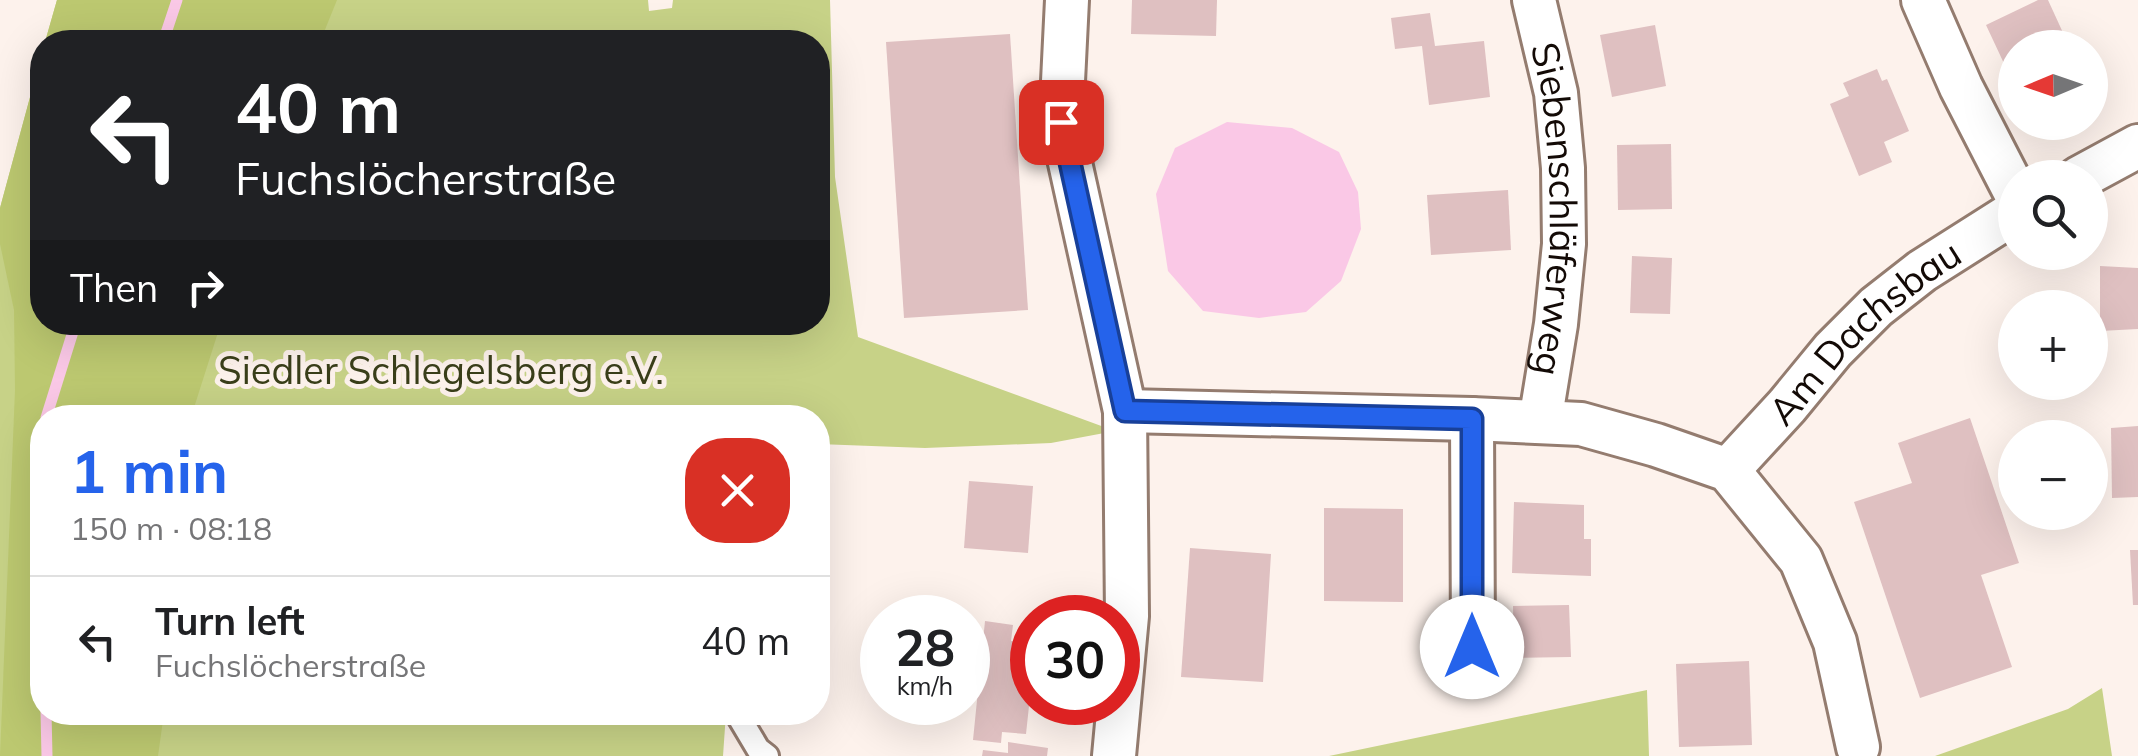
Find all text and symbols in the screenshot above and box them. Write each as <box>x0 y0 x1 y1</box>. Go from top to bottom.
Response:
north arrow <box>1998 30 2108 140</box>
map controls <box>1998 30 2108 530</box>
street label: Siebenschläferweg <box>1521 38 1588 380</box>
text: 40 m <box>235 63 401 151</box>
icon: left <box>70 70 200 200</box>
pin <box>1019 80 1104 165</box>
icon: arrive <box>1034 95 1089 150</box>
text: Fuchslöcherstraße <box>235 150 616 206</box>
button: search <box>1998 160 2108 270</box>
street label: Am Dachsbau <box>1758 229 1970 435</box>
icon: right <box>178 260 233 315</box>
text: Then <box>70 264 158 312</box>
button: + <box>1998 290 2108 400</box>
park label: Siedler Schlegelsberg e.V. <box>218 346 664 394</box>
button: − <box>1998 420 2108 530</box>
text: 1 min <box>70 433 228 508</box>
button: close <box>685 438 790 543</box>
text: 150 m · 08:18 <box>70 508 272 548</box>
speed limit sign: 30 <box>1010 595 1140 725</box>
position arrow <box>1420 595 1524 699</box>
text: Turn left <box>155 597 305 645</box>
icon: left <box>70 614 125 669</box>
text: 28 <box>895 616 955 679</box>
text: 40 m <box>701 617 790 665</box>
text: Fuchslöcherstraße <box>155 645 426 685</box>
text: km/h <box>897 670 953 701</box>

